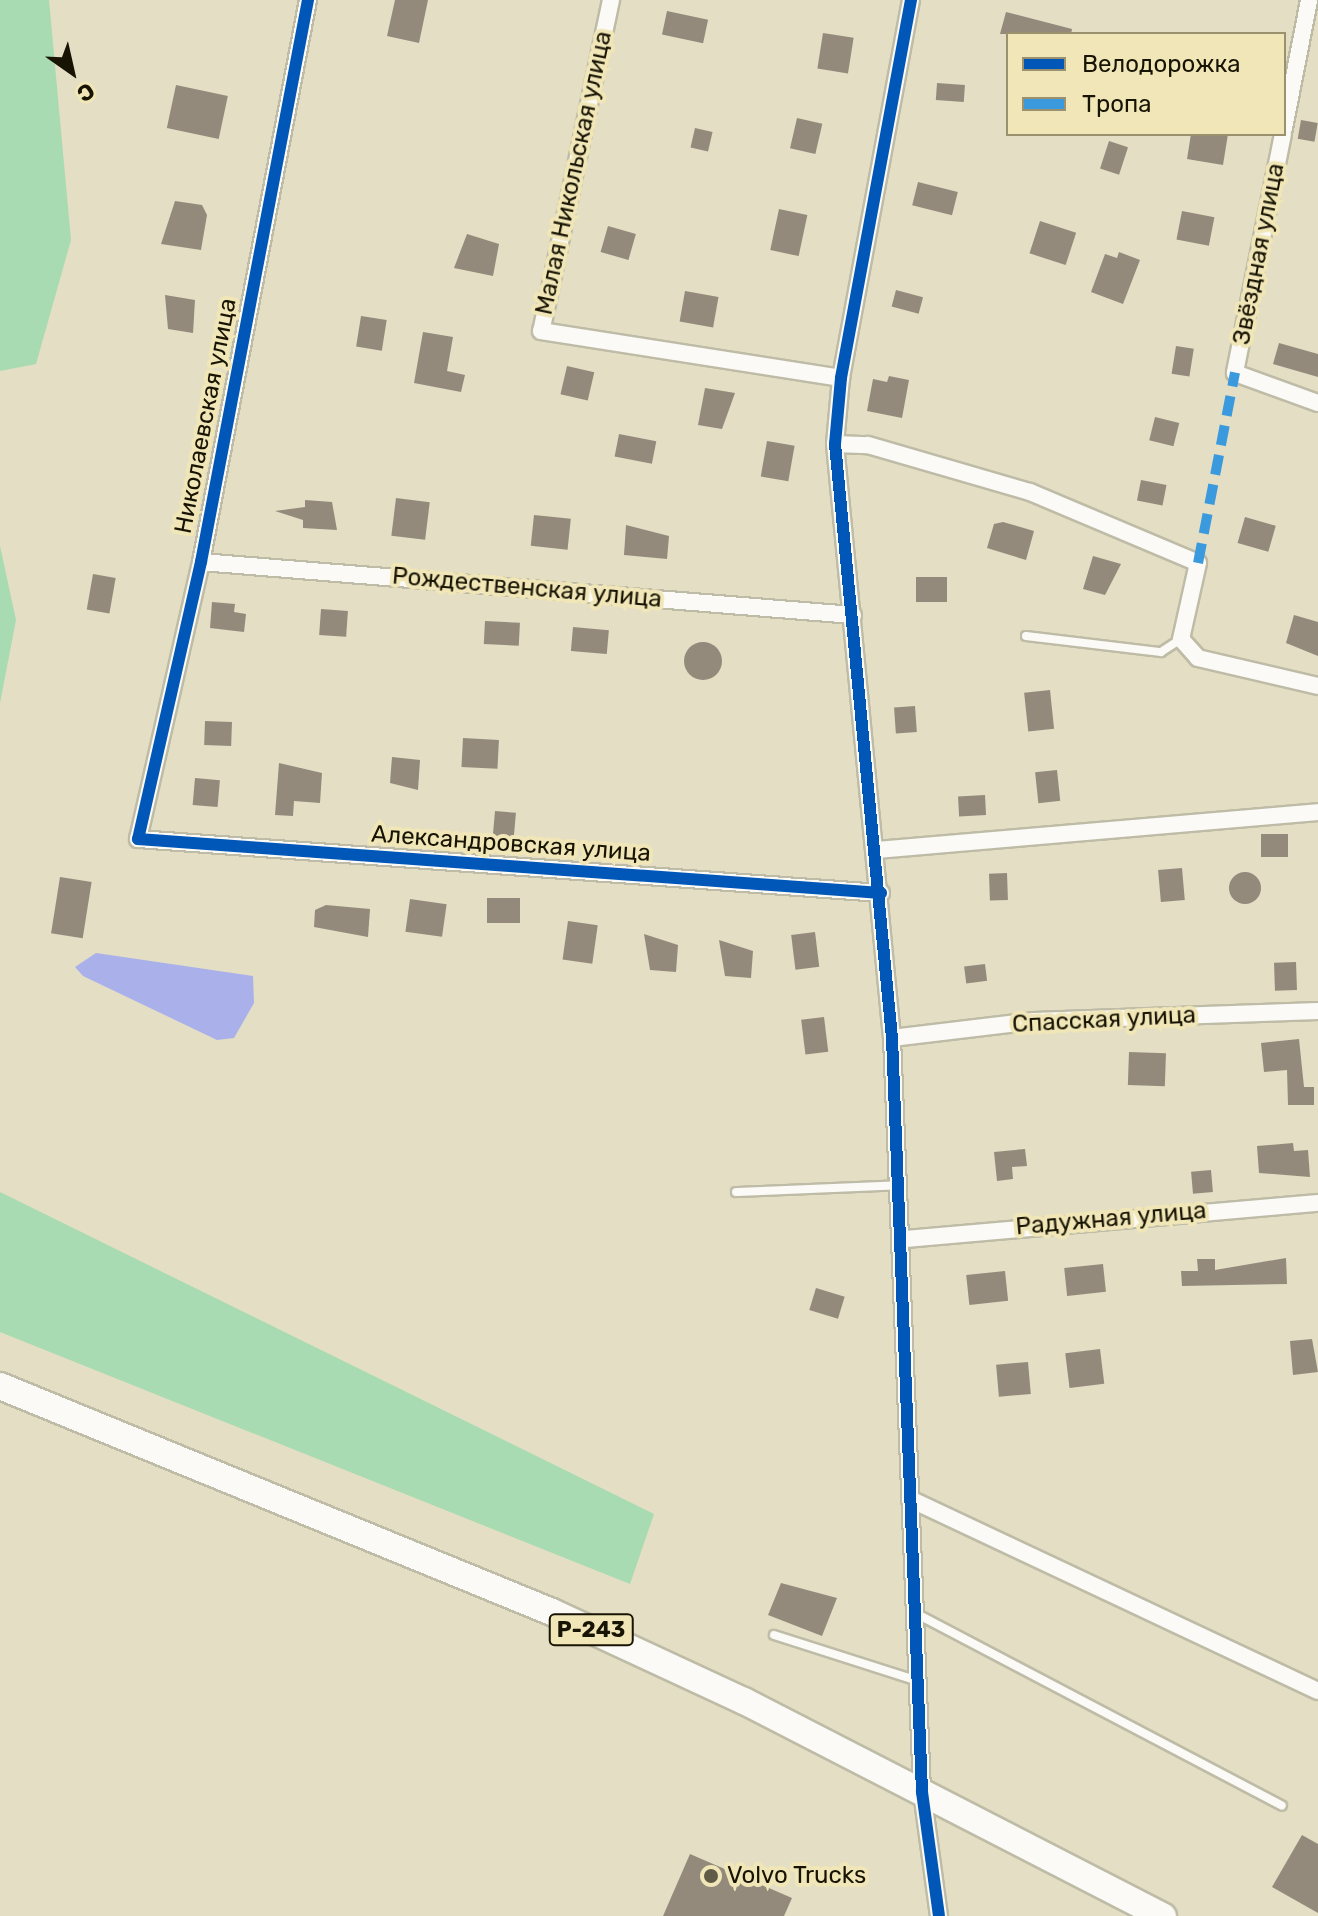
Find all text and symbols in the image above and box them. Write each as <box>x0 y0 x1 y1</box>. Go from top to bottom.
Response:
street label: Малая Никольская улица <box>530 29 618 317</box>
north arrow <box>32 32 112 112</box>
legend <box>1006 32 1286 136</box>
text: Велодорожка <box>1082 50 1241 78</box>
text: С <box>72 77 100 108</box>
text: Тропа <box>1082 90 1151 118</box>
street label: Звёздная улица <box>1227 161 1291 347</box>
street label: Николаевская улица <box>169 296 243 536</box>
street label: Рождественская улица <box>391 562 663 614</box>
street label: Александровская улица <box>370 820 652 868</box>
street label: Спасская улица <box>1011 1001 1197 1039</box>
street label: Радужная улица <box>1014 1196 1208 1242</box>
road number: Р-243 <box>547 1612 635 1648</box>
place label: Volvo Trucks <box>727 1862 867 1890</box>
marker: Volvo Trucks <box>702 1867 720 1885</box>

